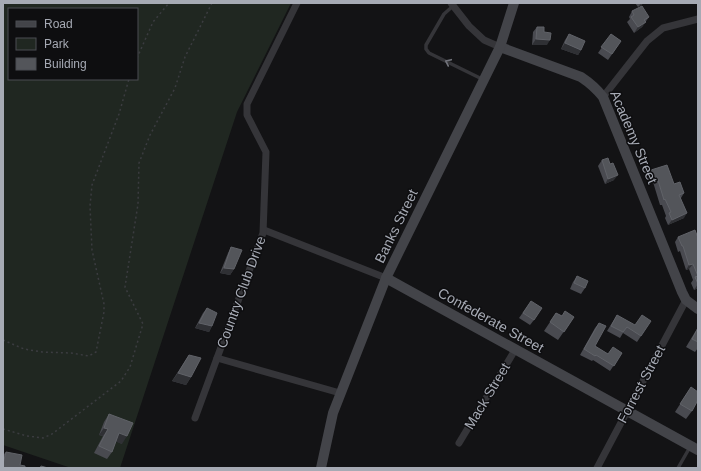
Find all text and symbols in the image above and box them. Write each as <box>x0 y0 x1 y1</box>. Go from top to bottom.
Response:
legend <box>8 8 138 80</box>
text: Road <box>44 17 73 31</box>
text: Park <box>44 37 70 51</box>
text: Building <box>44 57 87 71</box>
one-way arrow <box>445 59 452 67</box>
street label: Academy Street <box>607 88 661 186</box>
street label: Banks Street <box>371 186 421 266</box>
street label: Country Club Drive <box>213 233 269 350</box>
street label: Confederate Street <box>435 284 547 356</box>
street label: Forrest Street <box>614 342 668 426</box>
street label: Mack Street <box>461 360 513 432</box>

